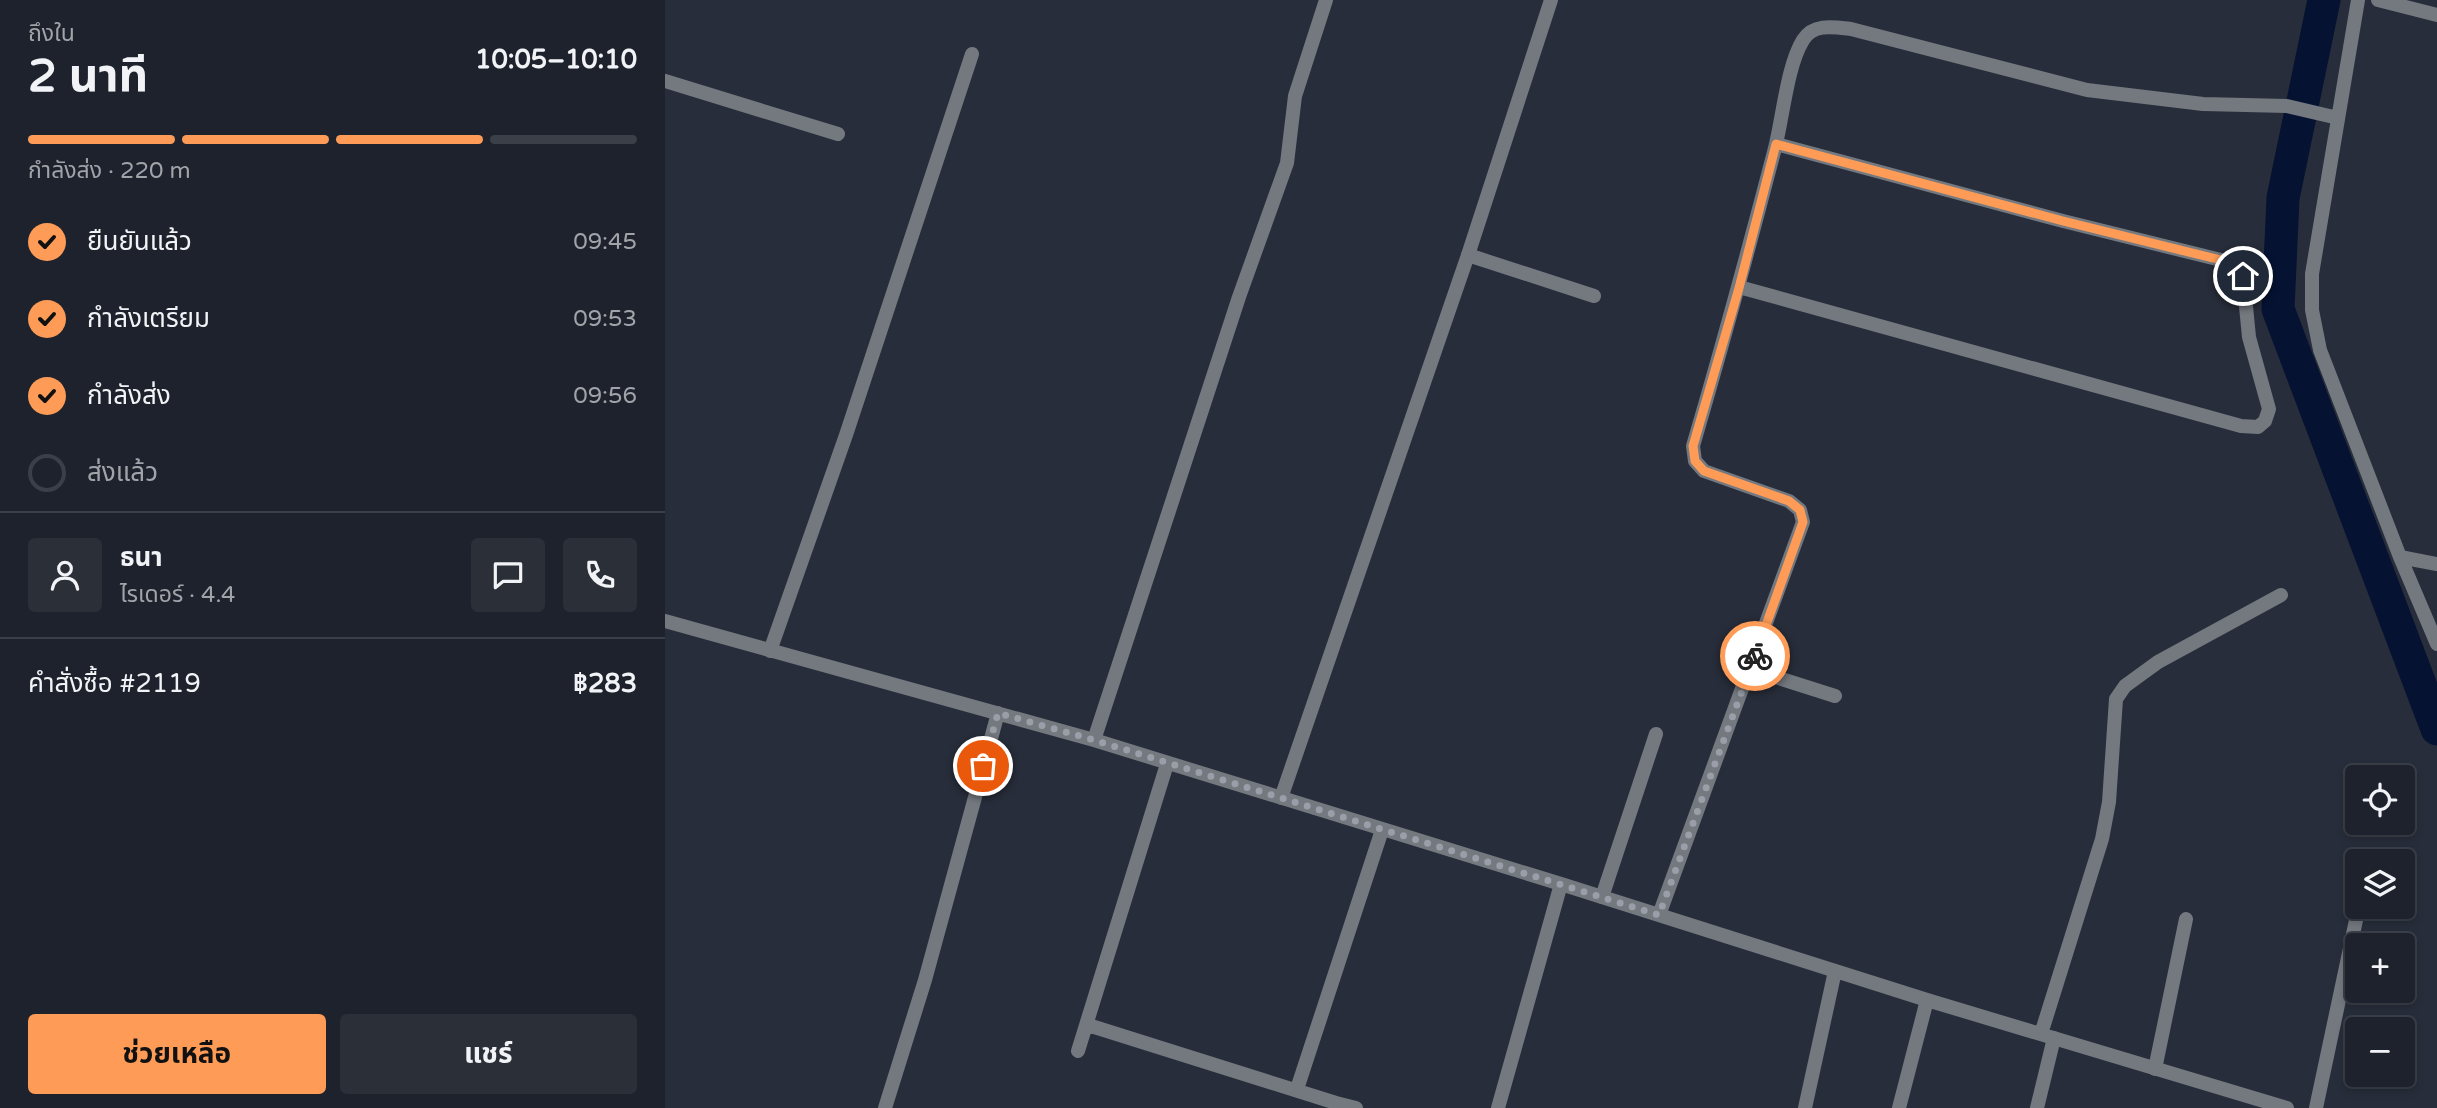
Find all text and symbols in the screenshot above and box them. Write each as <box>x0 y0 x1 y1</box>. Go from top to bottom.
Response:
text: ถึงใน <box>28 20 75 48</box>
text: 10:05–10:10 <box>475 44 637 75</box>
text: 2 นาที <box>28 49 148 104</box>
text: กำลังส่ง · 220 m <box>28 157 191 185</box>
icon: check <box>28 223 66 261</box>
text: ยืนยันแล้ว <box>87 226 192 257</box>
text: 09:45 <box>573 228 637 256</box>
pin <box>2213 246 2273 306</box>
icon: home <box>2224 257 2262 295</box>
icon: check <box>28 300 66 338</box>
text: กำลังเตรียม <box>87 303 210 334</box>
text: 09:53 <box>573 305 637 333</box>
icon: check <box>28 377 66 415</box>
text: กำลังส่ง <box>87 380 171 411</box>
text: 09:56 <box>573 382 637 410</box>
text: ส่งแล้ว <box>87 457 158 488</box>
button: person <box>28 538 102 612</box>
button: chat <box>471 538 545 612</box>
button: phone <box>563 538 637 612</box>
text: ธนา <box>120 542 163 573</box>
text: ไรเดอร์ · 4.4 <box>120 581 235 609</box>
courier <box>1720 621 1790 691</box>
icon: bike <box>1736 637 1774 675</box>
text: คำสั่งซื้อ #2119 <box>28 668 201 699</box>
text: ฿283 <box>573 668 637 699</box>
pin <box>953 736 1013 796</box>
icon: bag <box>964 747 1002 785</box>
map controls <box>2345 765 2415 1087</box>
button: locate <box>2345 765 2415 835</box>
button: layers <box>2345 849 2415 919</box>
button: + <box>2345 933 2415 1003</box>
button: ช่วยเหลือ <box>28 1014 326 1094</box>
button: แชร์ <box>340 1014 637 1094</box>
button: − <box>2345 1017 2415 1087</box>

